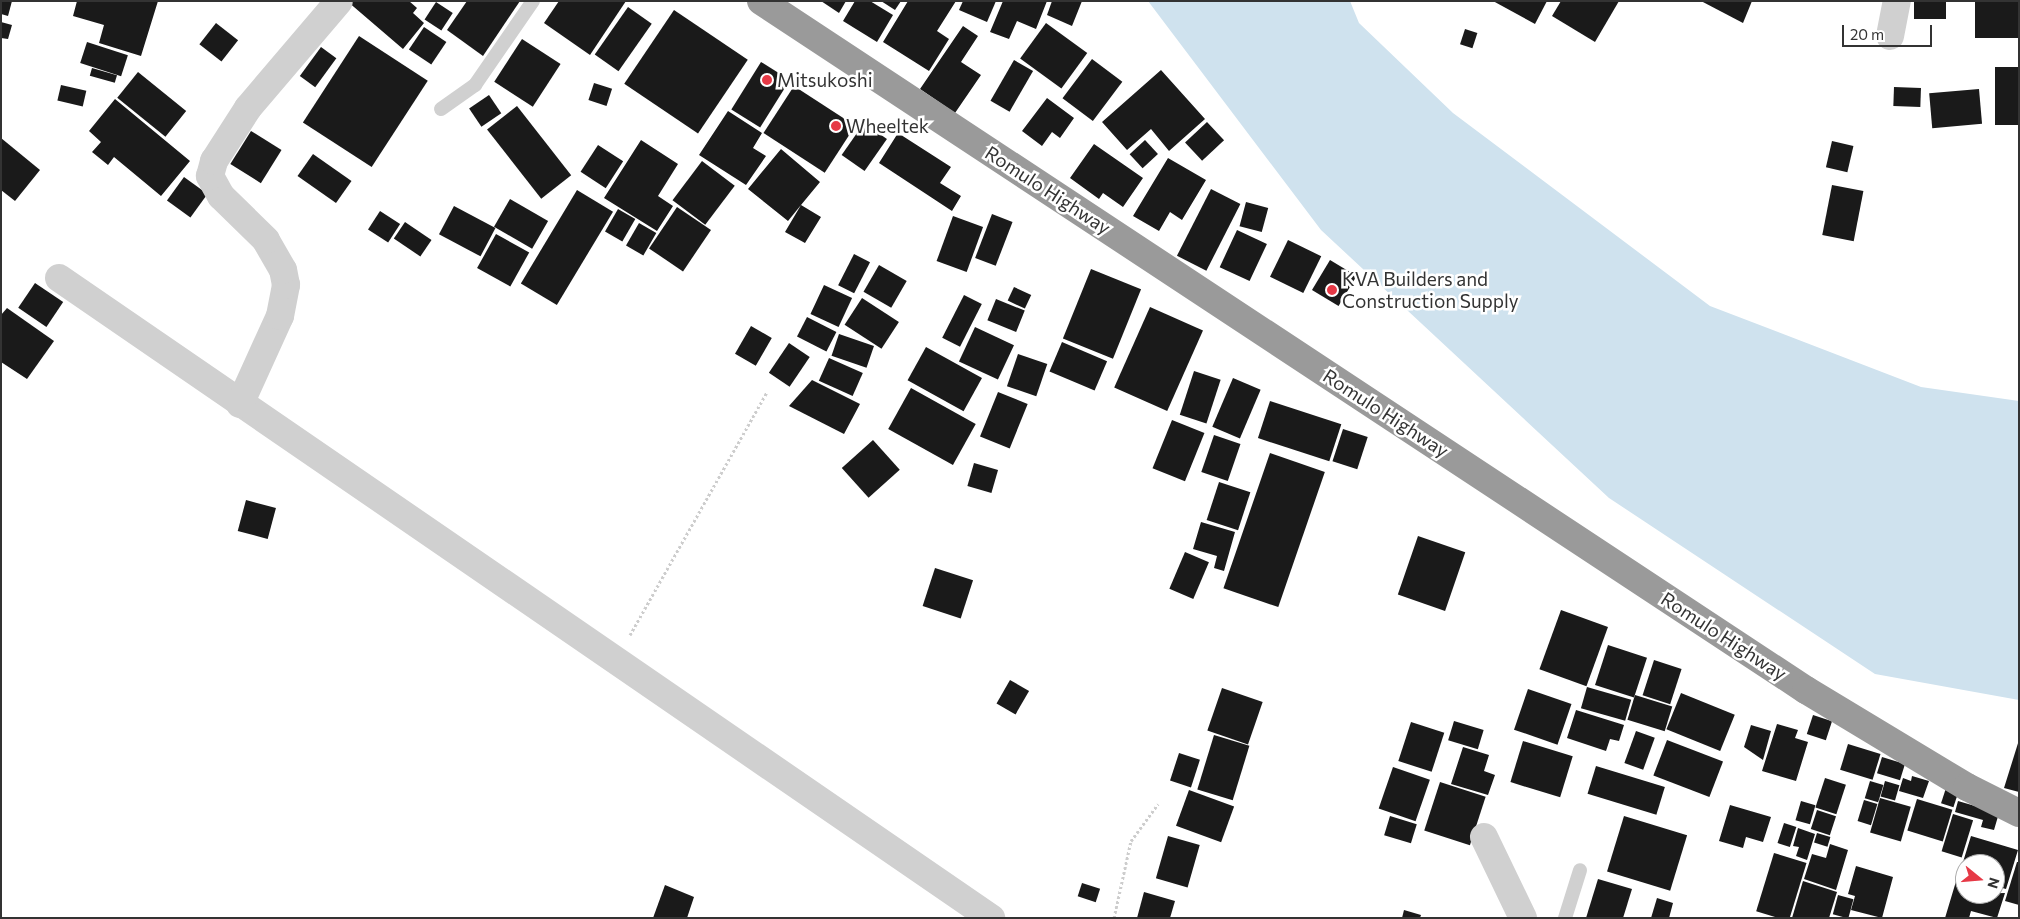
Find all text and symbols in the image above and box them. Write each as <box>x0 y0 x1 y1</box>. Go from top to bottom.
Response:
scale bar <box>1845 15 1935 47</box>
text: 20 m <box>1850 25 1884 43</box>
place label: Mitsukoshi <box>777 69 873 91</box>
marker: Mitsukoshi <box>761 74 773 86</box>
place label: Wheeltek <box>846 115 929 137</box>
marker: Wheeltek <box>830 120 842 132</box>
street label: Romulo Highway <box>981 141 1115 239</box>
place label: KVA Builders and Construction Supply <box>1342 268 1519 312</box>
marker: KVA Builders and Construction Supply <box>1326 284 1338 296</box>
street label: Romulo Highway <box>1319 364 1453 462</box>
street label: Romulo Highway <box>1657 587 1791 685</box>
north arrow <box>1955 854 2005 904</box>
text: N <box>1984 876 2004 891</box>

